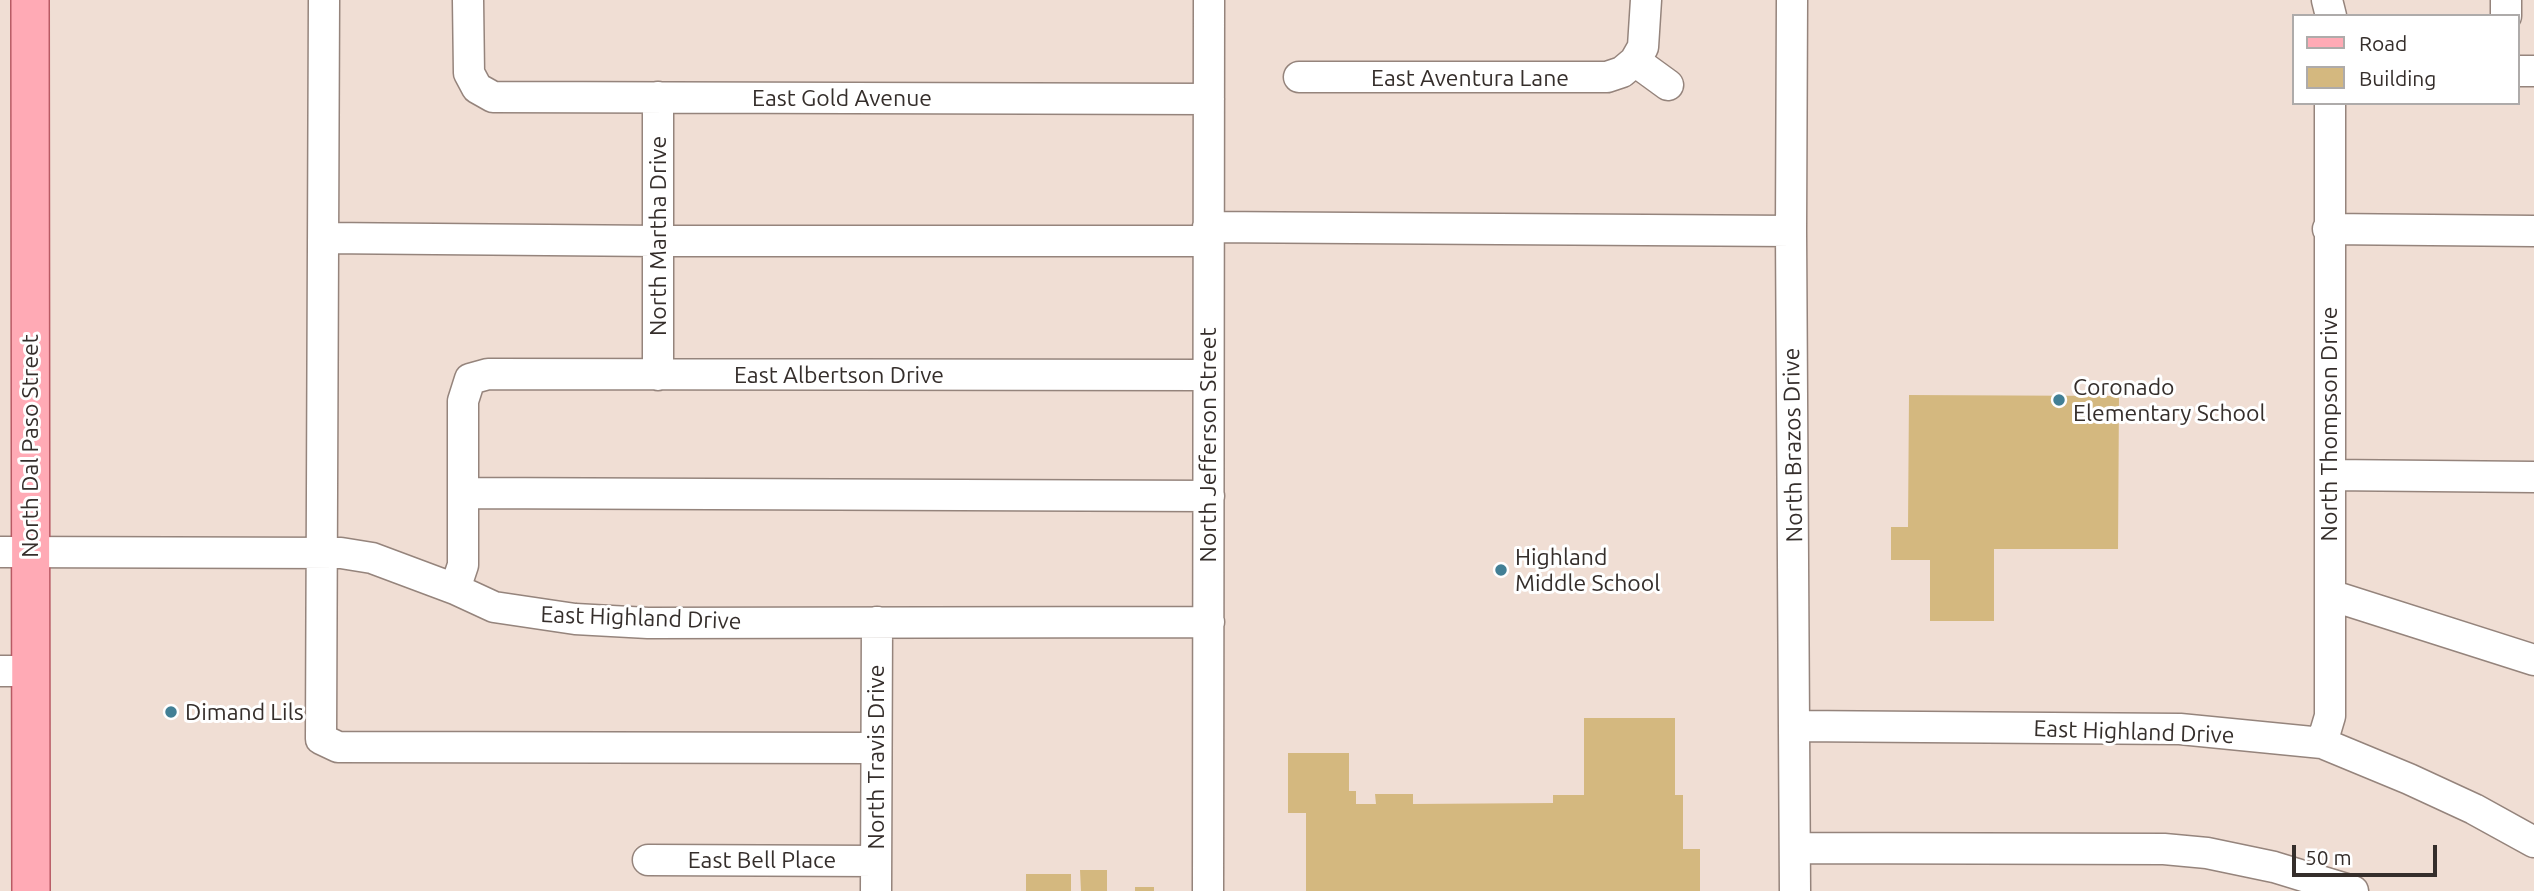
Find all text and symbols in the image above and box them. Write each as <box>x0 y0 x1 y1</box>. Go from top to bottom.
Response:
legend <box>2292 14 2520 105</box>
text: Road <box>2359 31 2407 55</box>
street label: East Aventura Lane <box>1371 64 1569 92</box>
text: Building <box>2359 66 2436 90</box>
street label: East Gold Avenue <box>752 84 932 112</box>
street label: North Martha Drive <box>644 136 672 336</box>
street label: North Thompson Drive <box>2315 307 2343 541</box>
street label: North Jefferson Street <box>1194 327 1222 563</box>
street label: North Dal Paso Street <box>16 334 44 558</box>
street label: North Brazos Drive <box>1778 347 1808 543</box>
street label: East Albertson Drive <box>734 361 944 389</box>
place label: Coronado Elementary School <box>2073 373 2266 427</box>
marker: Coronado Elementary School <box>2051 392 2067 408</box>
place label: Highland Middle School <box>1515 543 1660 597</box>
marker: Highland Middle School <box>1493 562 1509 578</box>
street label: East Highland Drive <box>540 601 742 635</box>
street label: North Travis Drive <box>862 665 890 849</box>
place label: Dimand Lils <box>185 698 304 726</box>
marker: Dimand Lils <box>163 704 179 720</box>
street label: East Highland Drive <box>2033 715 2235 749</box>
scale bar <box>2296 832 2441 876</box>
text: 50 m <box>2305 845 2352 869</box>
street label: East Bell Place <box>688 846 836 874</box>

